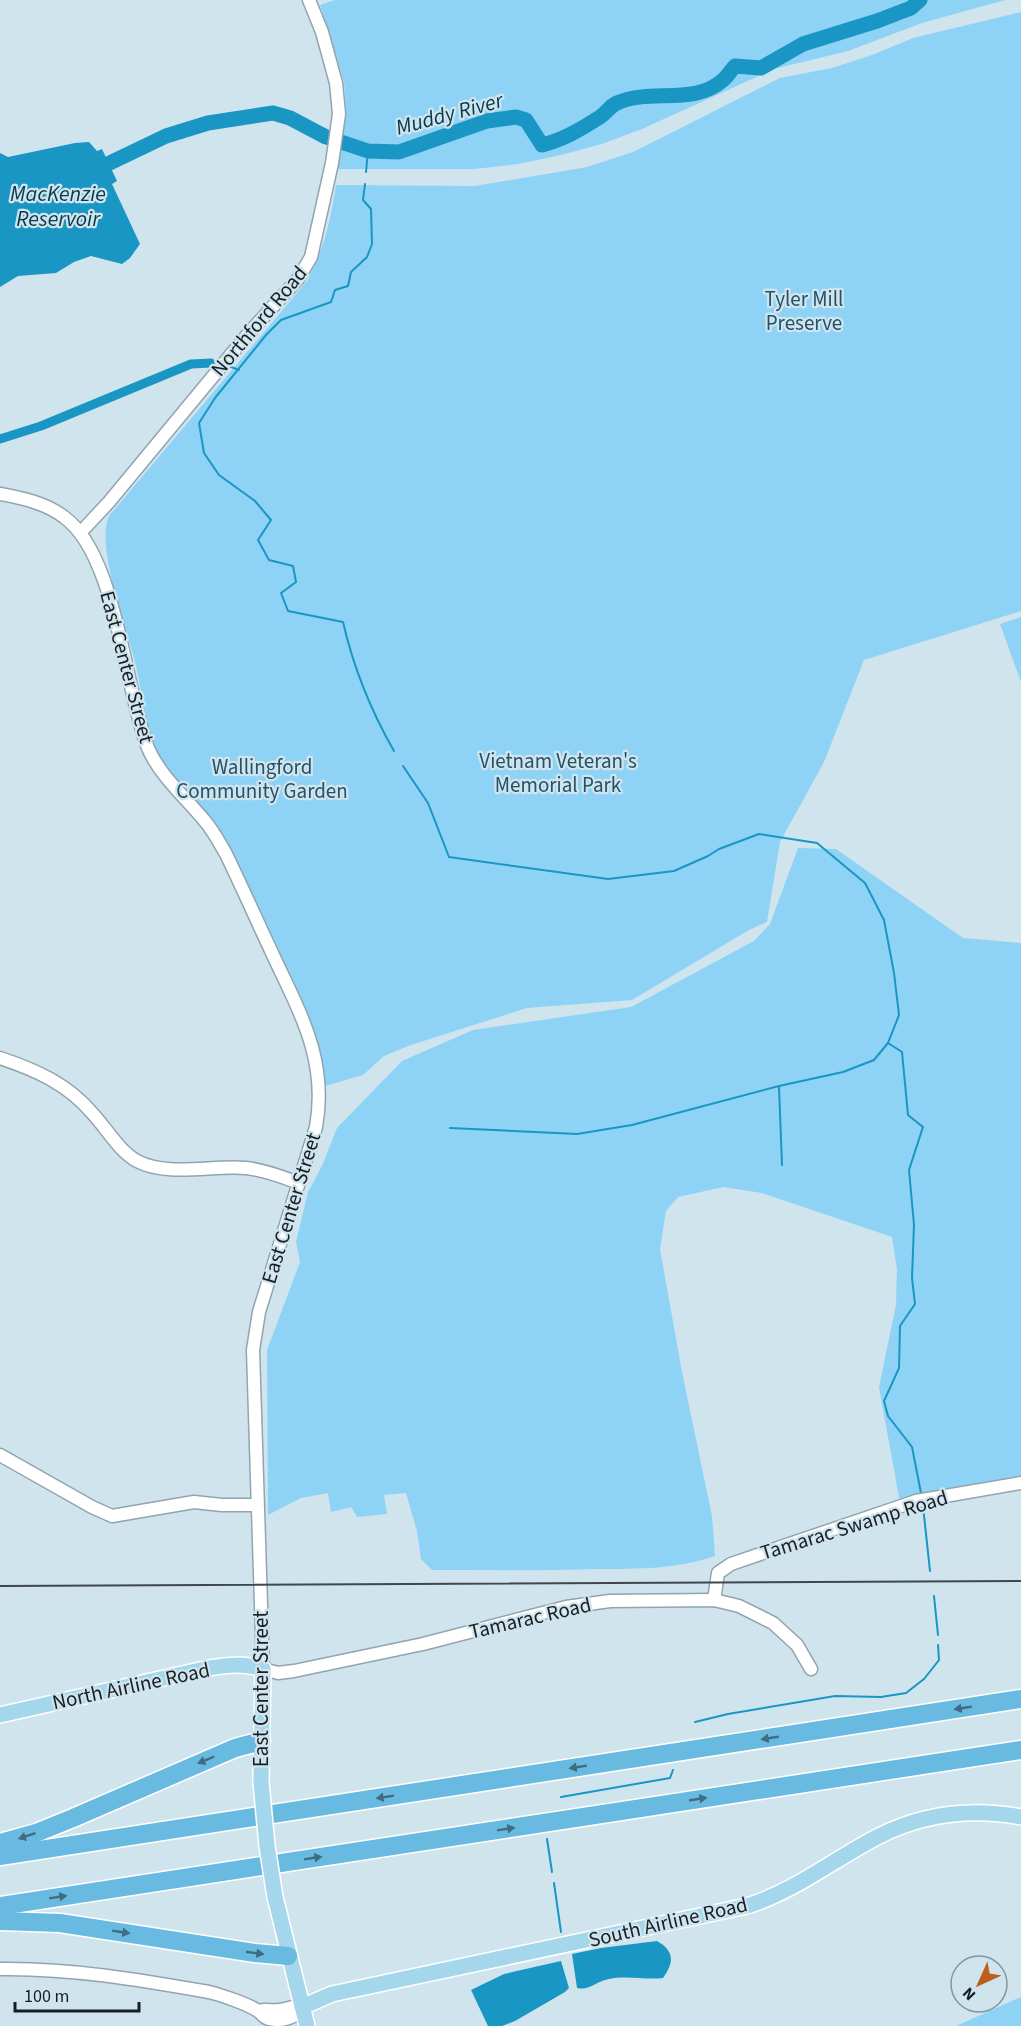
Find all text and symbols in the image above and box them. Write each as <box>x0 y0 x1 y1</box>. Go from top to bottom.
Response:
water label: Muddy River <box>392 84 508 144</box>
water label: MacKenzie Reservoir <box>10 178 106 235</box>
street label: Northford Road <box>204 259 314 383</box>
park label: Tyler Mill Preserve <box>765 284 843 338</box>
street label: East Center Street <box>92 588 162 746</box>
park label: Vietnam Veteran's Memorial Park <box>479 746 637 800</box>
park label: Wallingford Community Garden <box>176 752 348 806</box>
street label: East Center Street <box>254 1129 328 1287</box>
street label: Tamarac Swamp Road <box>757 1482 951 1568</box>
street label: Tamarac Road <box>466 1589 594 1647</box>
street label: East Center Street <box>246 1611 276 1767</box>
street label: North Airline Road <box>49 1655 213 1717</box>
one-way arrow <box>954 1704 973 1713</box>
one-way arrow <box>761 1733 780 1742</box>
one-way arrow <box>197 1755 215 1765</box>
one-way arrow <box>568 1763 587 1772</box>
one-way arrow <box>375 1793 394 1802</box>
one-way arrow <box>689 1794 708 1803</box>
one-way arrow <box>496 1824 515 1833</box>
one-way arrow <box>18 1831 36 1841</box>
one-way arrow <box>303 1854 322 1863</box>
street label: South Airline Road <box>586 1889 750 1955</box>
one-way arrow <box>48 1893 67 1902</box>
one-way arrow <box>111 1928 130 1937</box>
one-way arrow <box>246 1949 265 1958</box>
north arrow <box>949 1954 1009 2014</box>
scale bar <box>15 1975 140 2013</box>
text: N <box>958 1982 981 2005</box>
text: 100 m <box>24 1984 69 2009</box>

